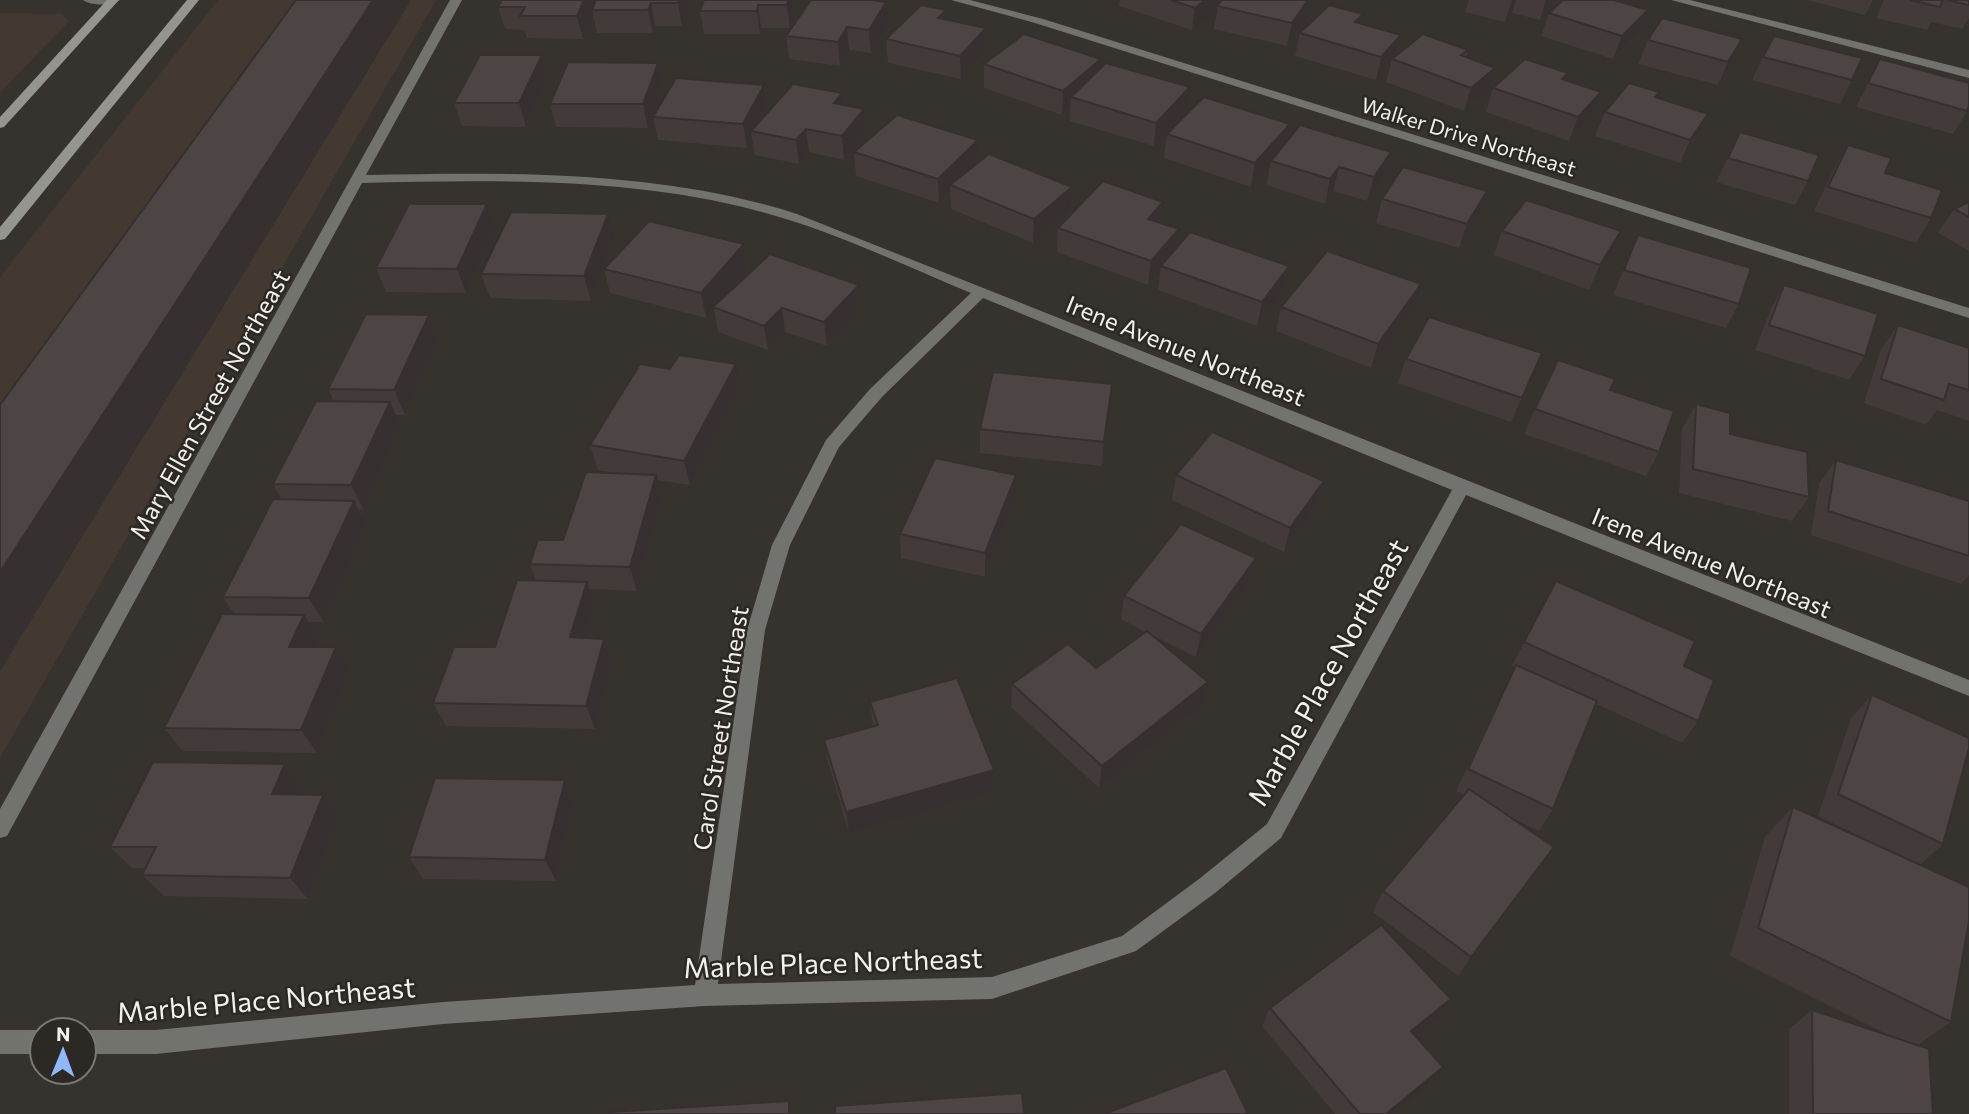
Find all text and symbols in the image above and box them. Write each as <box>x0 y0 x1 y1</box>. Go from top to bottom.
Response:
street label: Walker Drive Northeast <box>1359 91 1579 181</box>
street label: Mary Ellen Street Northeast <box>123 264 295 544</box>
street label: Irene Avenue Northeast <box>1062 289 1310 411</box>
street label: Irene Avenue Northeast <box>1588 501 1836 623</box>
street label: Marble Place Northeast <box>1240 533 1414 811</box>
street label: Carol Street Northeast <box>686 604 754 852</box>
street label: Marble Place Northeast <box>683 940 983 984</box>
street label: Marble Place Northeast <box>115 969 417 1029</box>
north arrow <box>28 1016 98 1086</box>
text: N <box>56 1022 71 1045</box>

